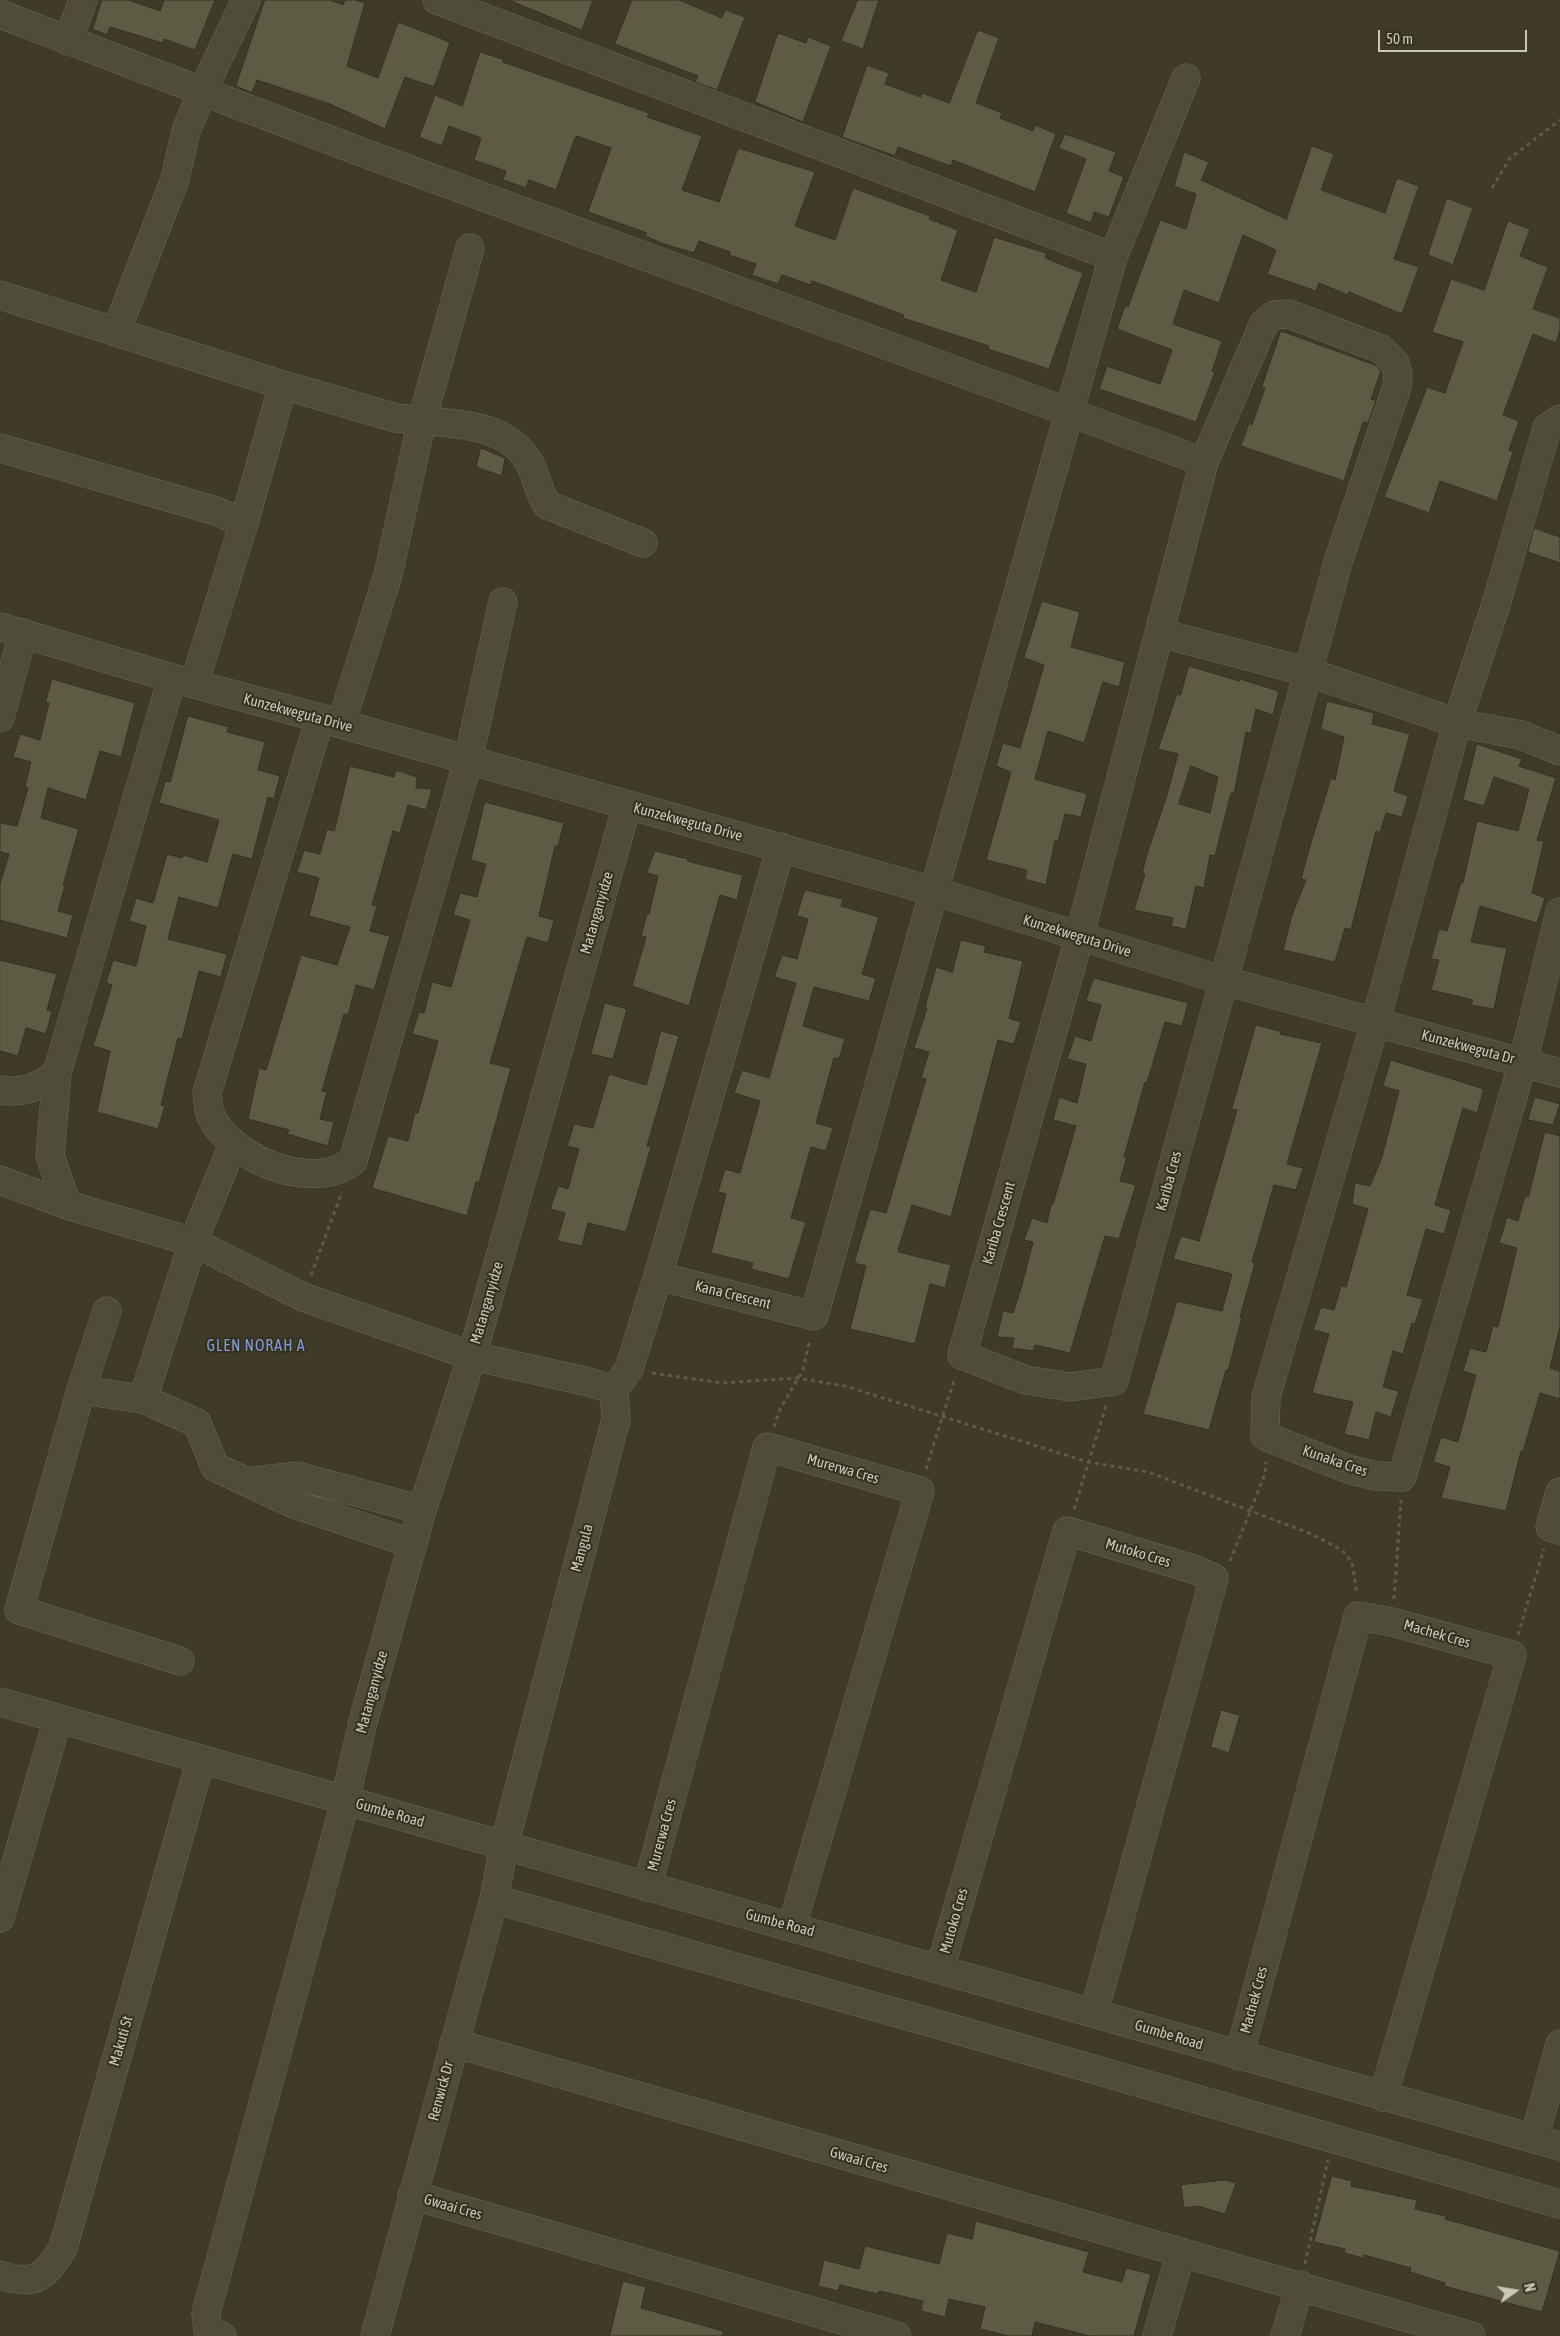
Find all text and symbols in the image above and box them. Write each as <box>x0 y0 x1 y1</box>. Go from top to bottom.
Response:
scale bar <box>1380 20 1529 52</box>
text: 50 m <box>1386 30 1413 47</box>
street label: Kunzekweguta Drive <box>242 690 354 736</box>
street label: Kunzekweguta Drive <box>632 799 744 845</box>
street label: Matanganyidze <box>577 870 617 956</box>
street label: Kunzekweguta Drive <box>1021 911 1133 961</box>
street label: Kunzekweguta Dr <box>1419 1026 1517 1068</box>
street label: Kariba Cres <box>1152 1149 1186 1213</box>
street label: Kariba Crescent <box>979 1180 1019 1266</box>
street label: Matanganyidze <box>467 1260 507 1346</box>
street label: Kana Crescent <box>693 1277 773 1313</box>
district label: GLEN NORAH A <box>205 1336 307 1356</box>
street label: Kunaka Cres <box>1300 1441 1370 1481</box>
street label: Murerwa Cres <box>805 1450 881 1488</box>
street label: Mangula <box>567 1522 597 1574</box>
street label: Mutoko Cres <box>1103 1535 1173 1571</box>
street label: Machek Cres <box>1402 1616 1472 1652</box>
street label: Matanganyidze <box>352 1649 392 1735</box>
street label: Gumbe Road <box>354 1795 426 1831</box>
street label: Murerwa Cres <box>644 1797 680 1873</box>
street label: Mutoko Cres <box>936 1886 972 1956</box>
street label: Gumbe Road <box>744 1905 816 1941</box>
street label: Machek Cres <box>1236 1965 1272 2035</box>
street label: Makuti St <box>105 2014 137 2068</box>
street label: Gumbe Road <box>1133 2016 1205 2054</box>
street label: Renwick Dr <box>424 2059 458 2123</box>
street label: Gwaai Cres <box>828 2143 890 2177</box>
street label: Gwaai Cres <box>422 2190 484 2224</box>
north arrow <box>1490 2266 1540 2316</box>
text: N <box>1521 2282 1538 2293</box>

